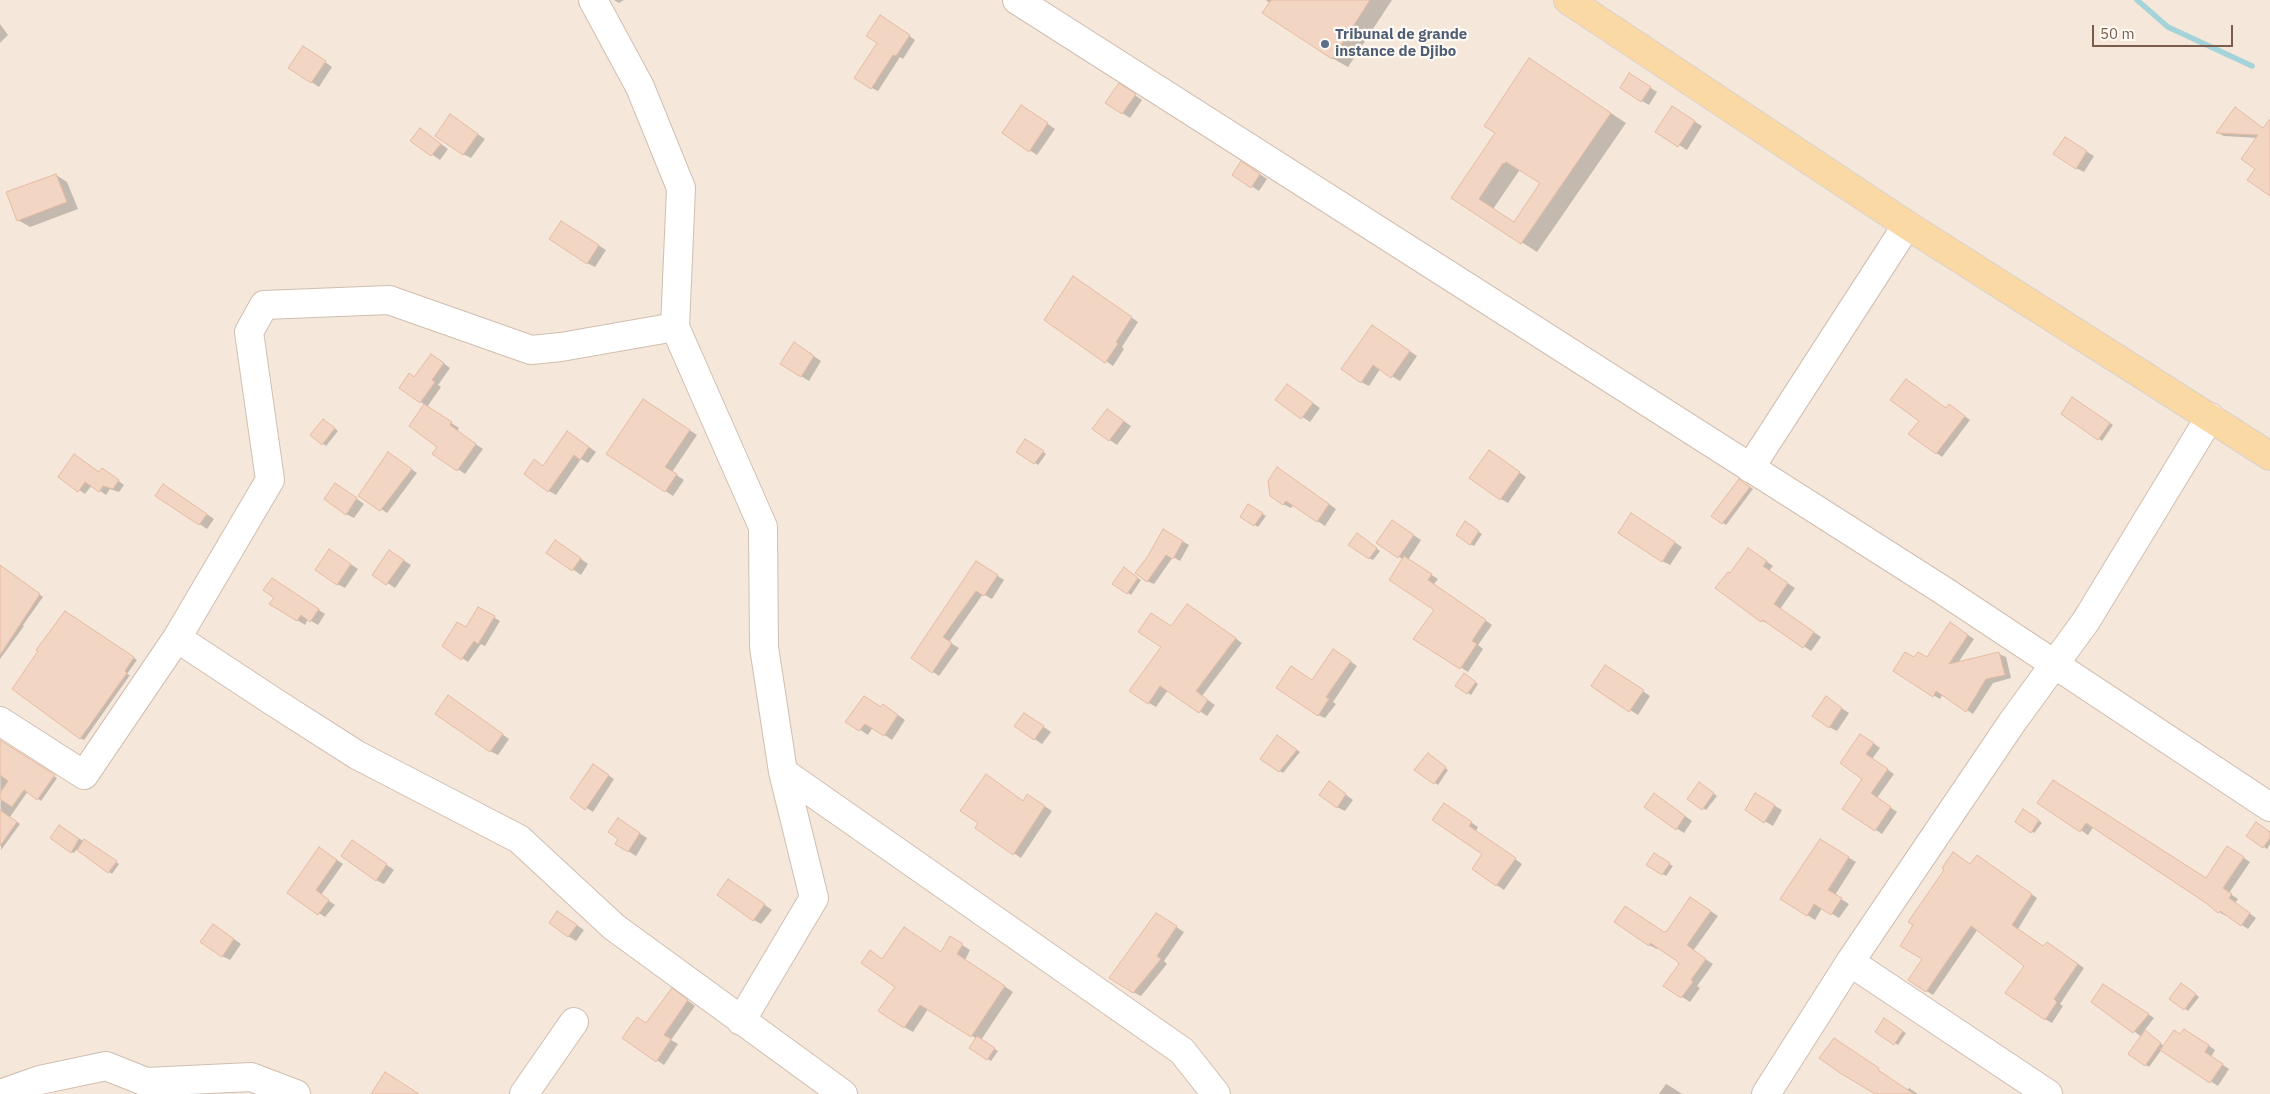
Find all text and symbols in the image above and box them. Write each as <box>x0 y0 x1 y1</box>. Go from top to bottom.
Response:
scale bar <box>2095 15 2236 47</box>
text: 50 m <box>2100 24 2135 43</box>
place label: Tribunal de grande instance de Djibo <box>1335 26 1467 61</box>
marker: Tribunal de grande instance de Djibo <box>1319 38 1331 50</box>

